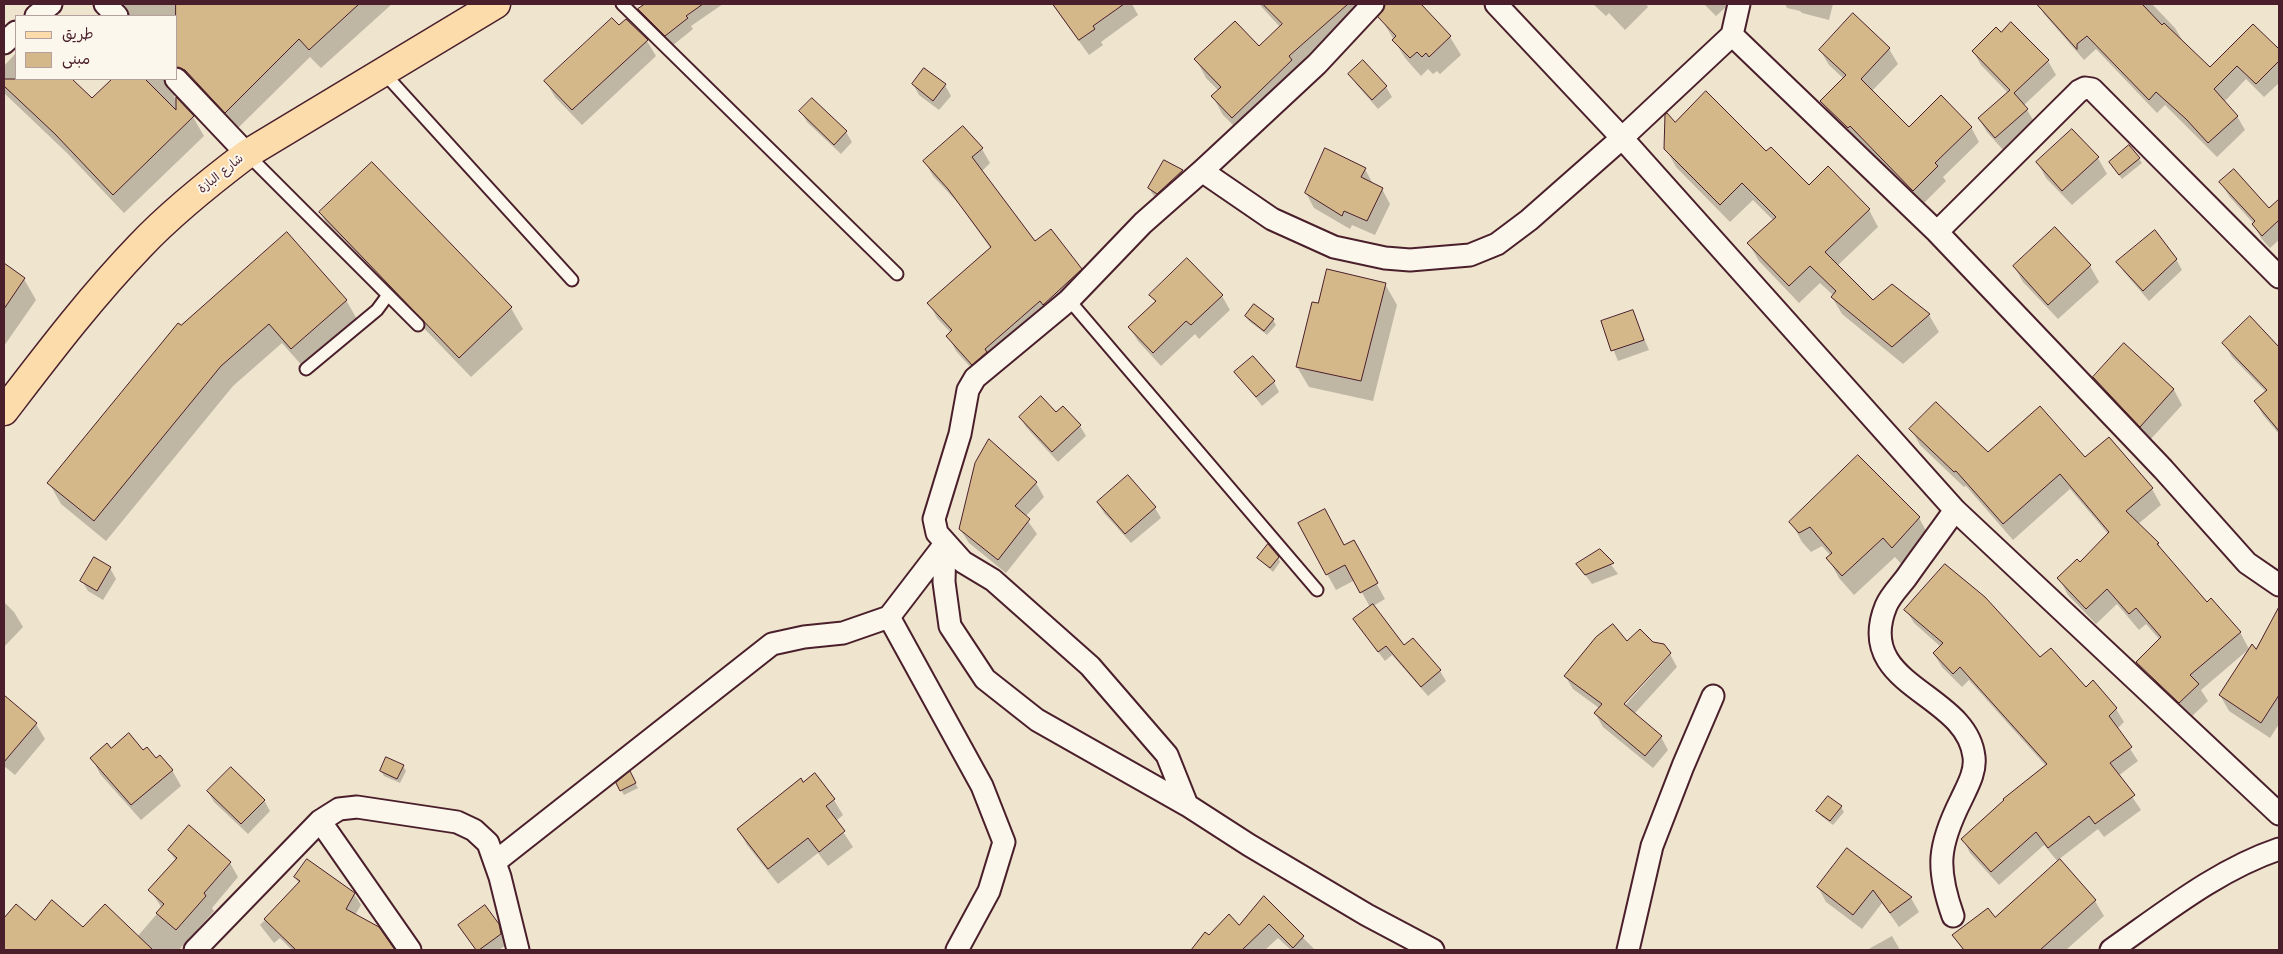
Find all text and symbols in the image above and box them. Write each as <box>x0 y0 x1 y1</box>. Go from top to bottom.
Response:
legend <box>15 15 178 80</box>
text: طريق <box>62 24 94 44</box>
text: مبنى <box>62 49 90 69</box>
street label: شارع البازة <box>196 151 246 197</box>

